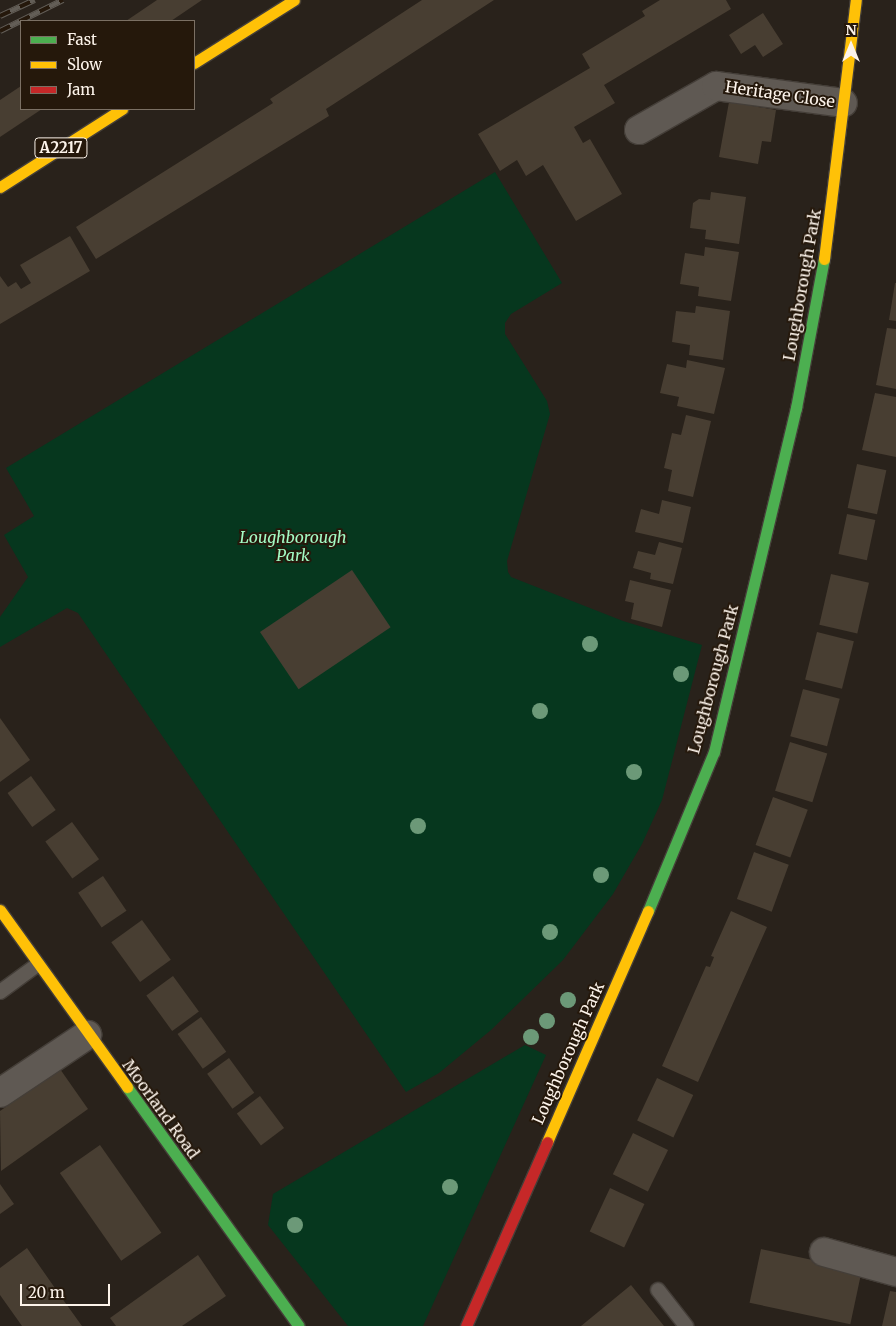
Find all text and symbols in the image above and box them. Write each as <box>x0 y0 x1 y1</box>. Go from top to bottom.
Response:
legend <box>20 20 195 110</box>
north arrow <box>826 20 876 70</box>
text: N <box>845 21 857 39</box>
text: Fast <box>67 30 97 49</box>
text: Slow <box>67 55 102 74</box>
street label: Heritage Close <box>724 77 836 111</box>
text: Jam <box>67 80 95 99</box>
road number: A2217 <box>34 136 88 160</box>
street label: Loughborough Park <box>779 208 825 362</box>
park label: Loughborough Park <box>239 527 347 565</box>
street label: Loughborough Park <box>684 602 742 756</box>
street label: Loughborough Park <box>528 979 608 1127</box>
street label: Moorland Road <box>119 1056 203 1162</box>
scale bar <box>22 1274 112 1306</box>
text: 20 m <box>28 1283 65 1302</box>

